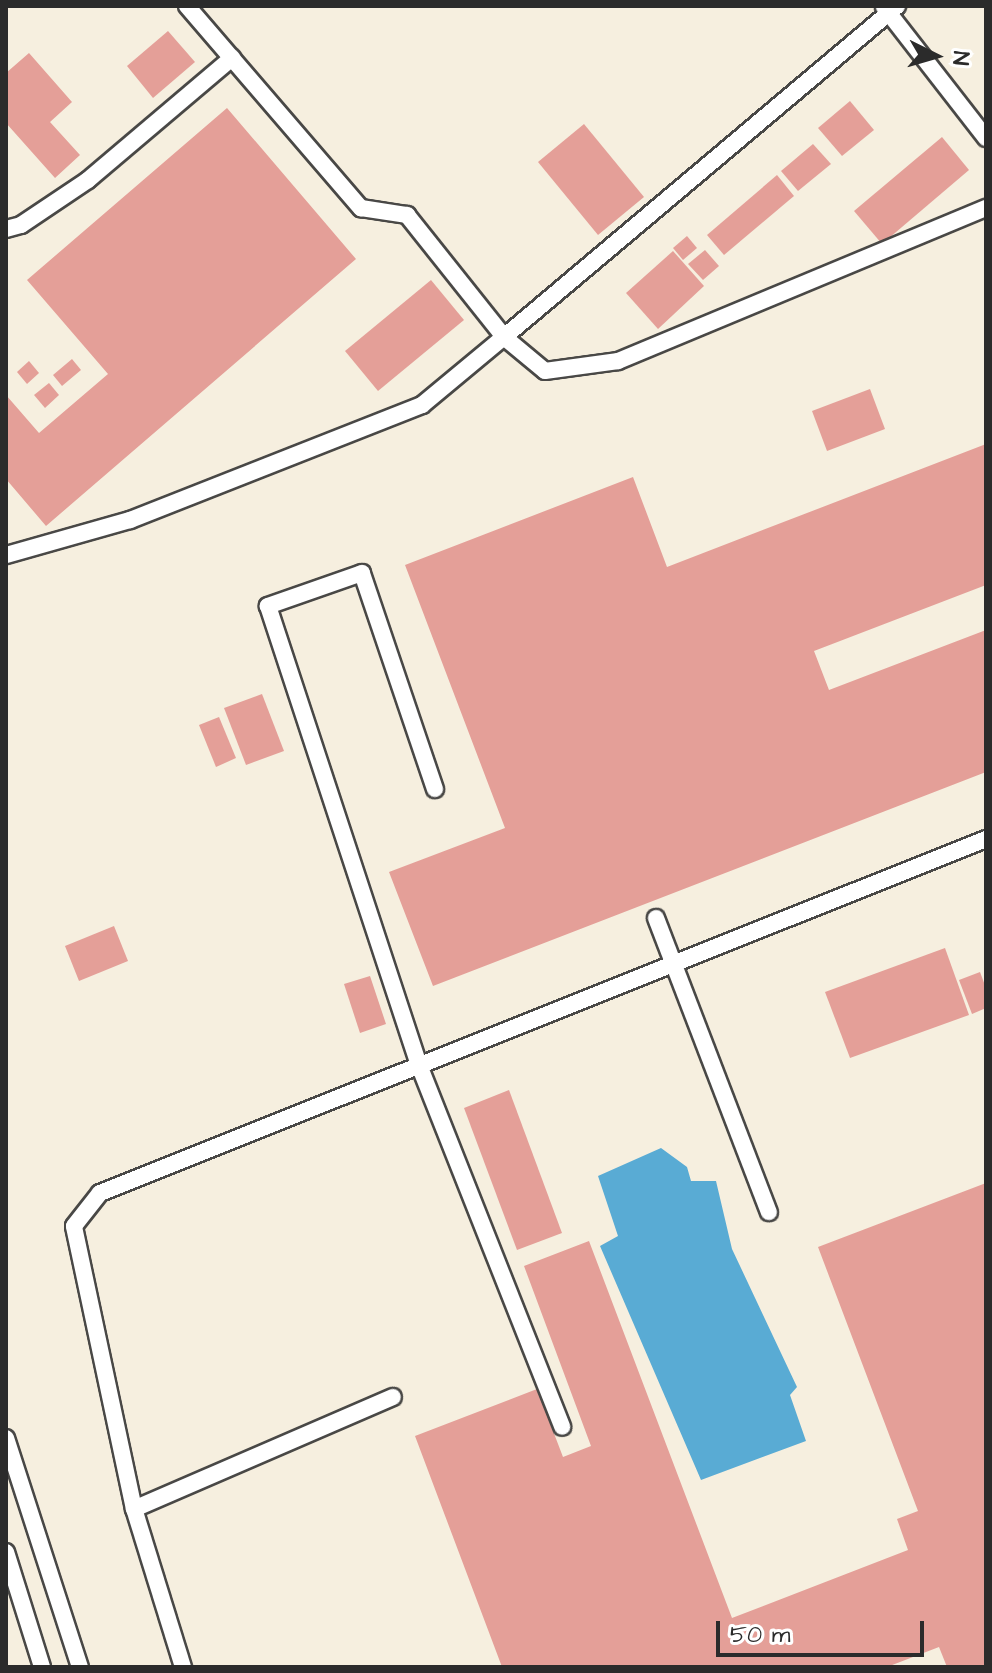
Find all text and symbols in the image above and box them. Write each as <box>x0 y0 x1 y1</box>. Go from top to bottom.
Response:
north arrow <box>896 16 976 96</box>
text: N <box>944 50 976 66</box>
scale bar <box>720 1605 928 1655</box>
text: 50 m <box>730 1618 790 1652</box>

